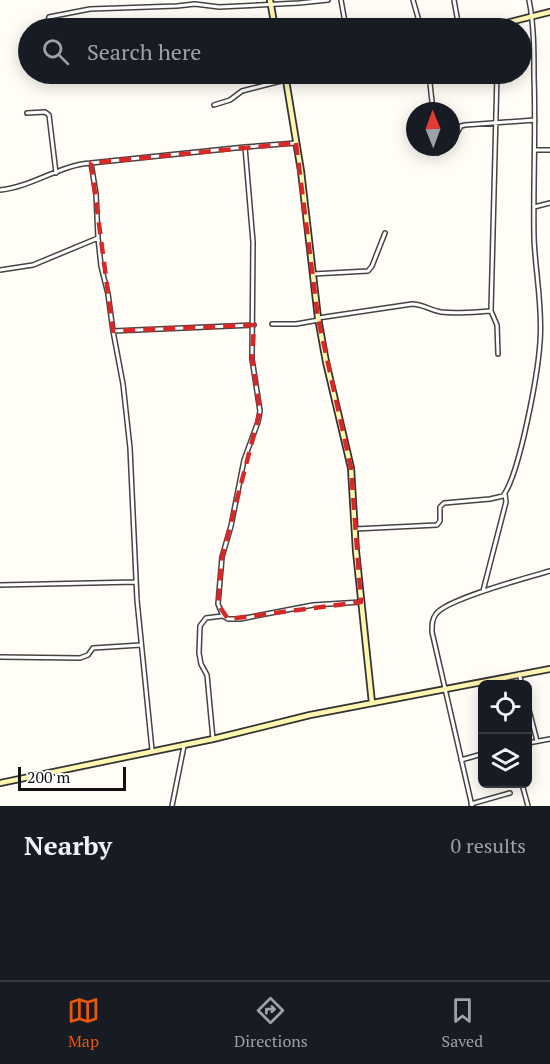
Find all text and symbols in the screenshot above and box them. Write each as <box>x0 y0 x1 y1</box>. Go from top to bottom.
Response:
search box <box>18 18 532 84</box>
icon: search <box>39 35 72 68</box>
text: Search here <box>87 37 201 66</box>
north arrow <box>406 102 460 156</box>
map controls <box>478 680 532 788</box>
button: locate <box>478 680 532 734</box>
button: layers <box>478 734 532 788</box>
scale bar <box>18 764 126 792</box>
text: 200 m <box>27 766 70 788</box>
text: Nearby <box>24 828 112 862</box>
text: 0 results <box>451 832 526 859</box>
tab: Map <box>67 994 100 1052</box>
tab: Directions <box>234 994 308 1052</box>
tab: Saved <box>442 994 483 1052</box>

